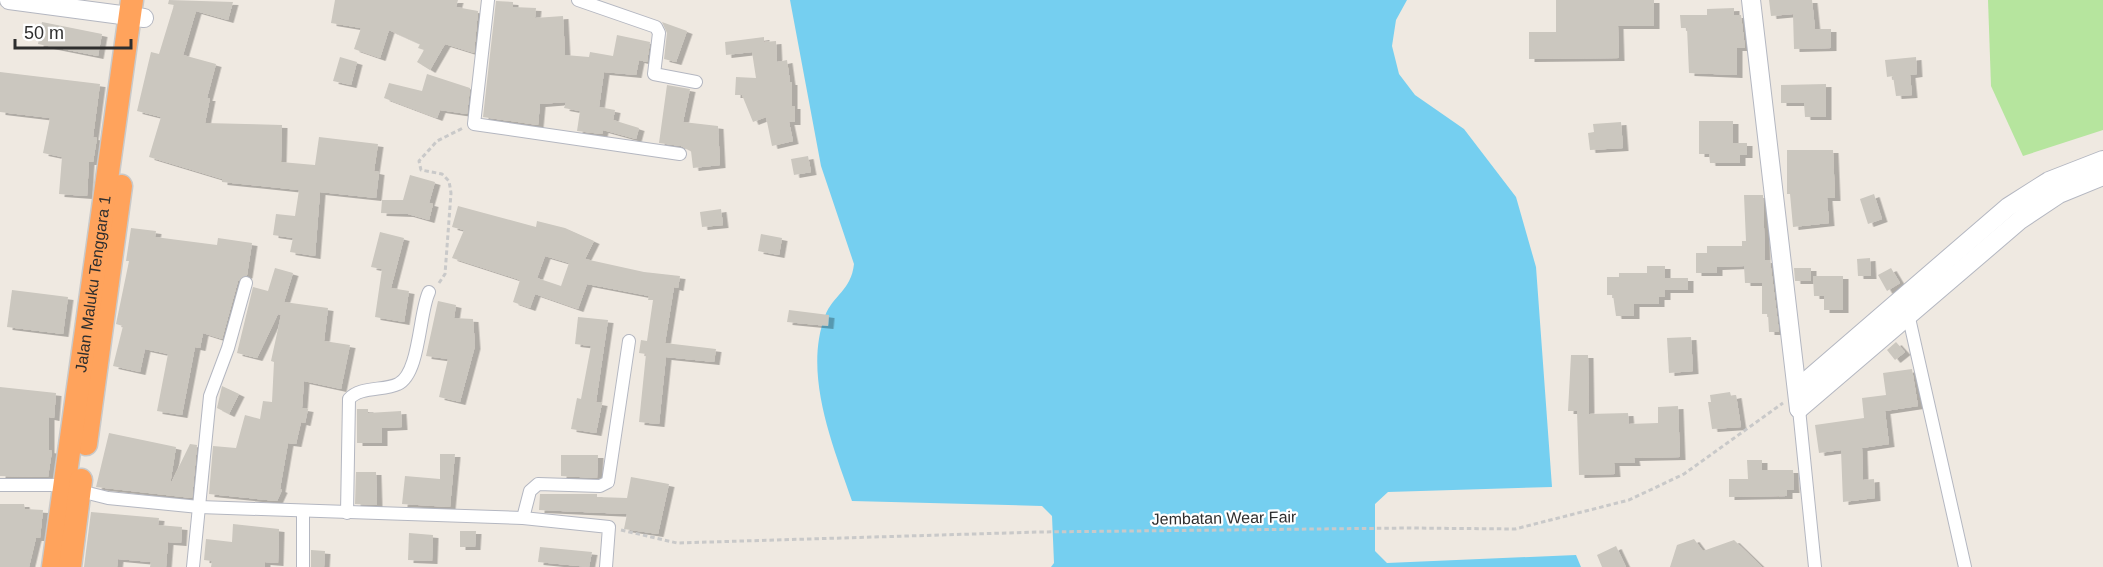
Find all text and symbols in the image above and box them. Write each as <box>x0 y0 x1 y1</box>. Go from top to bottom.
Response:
scale bar <box>15 12 130 50</box>
text: 50 m <box>24 23 64 43</box>
street label: Jalan Maluku Tenggara 1 <box>72 194 113 373</box>
street label: Jembatan Wear Fair <box>1152 508 1297 528</box>

